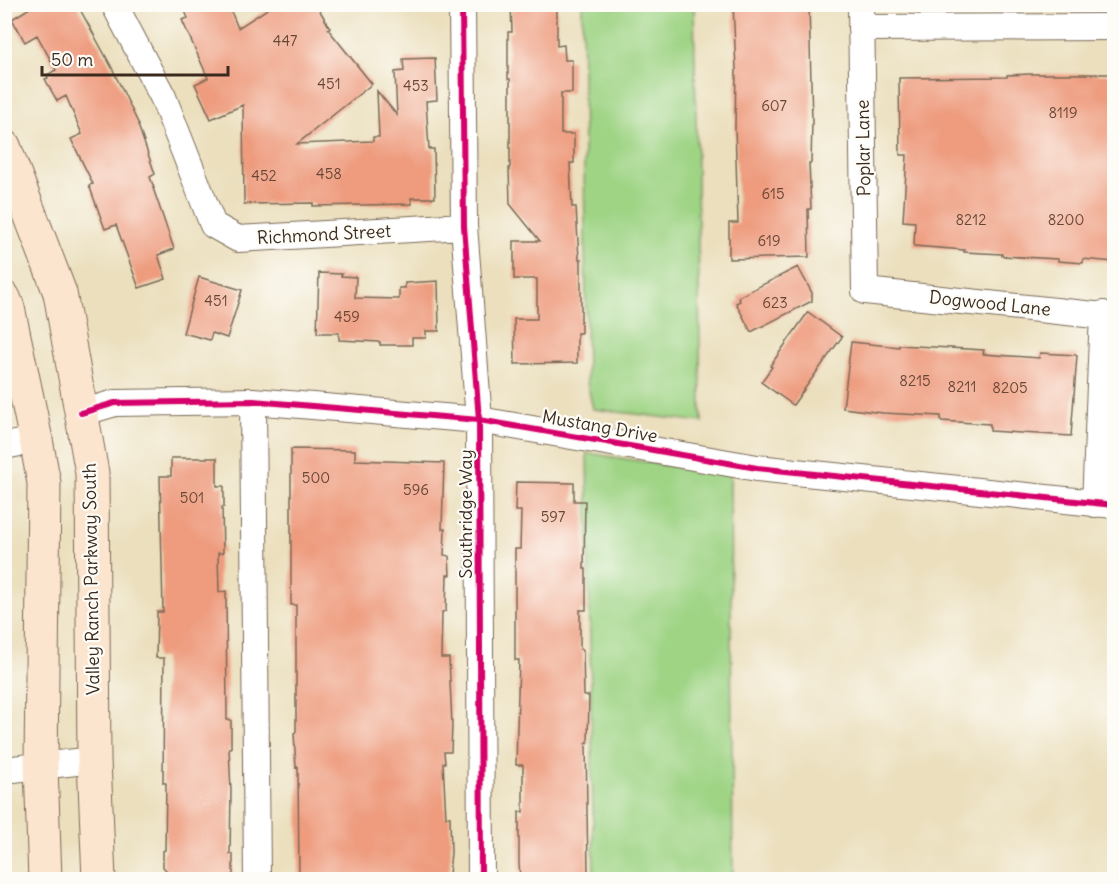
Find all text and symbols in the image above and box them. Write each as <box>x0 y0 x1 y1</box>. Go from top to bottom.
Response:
house number: 447 <box>273 31 297 50</box>
scale bar <box>42 39 228 77</box>
text: 50 m <box>51 48 93 71</box>
house number: 451 <box>317 74 341 93</box>
house number: 453 <box>403 76 429 95</box>
house number: 607 <box>761 96 787 115</box>
street label: Poplar Lane <box>851 99 875 197</box>
house number: 8119 <box>1048 103 1078 122</box>
house number: 458 <box>316 164 342 183</box>
house number: 452 <box>251 166 277 185</box>
house number: 615 <box>761 184 785 203</box>
house number: 8212 <box>955 210 987 229</box>
house number: 8200 <box>1048 210 1084 229</box>
street label: Richmond Street <box>256 219 392 249</box>
house number: 619 <box>757 231 781 250</box>
street label: Dogwood Lane <box>928 285 1052 321</box>
house number: 451 <box>204 291 228 310</box>
house number: 623 <box>762 293 788 312</box>
house number: 459 <box>334 307 360 326</box>
house number: 8215 <box>899 371 931 390</box>
house number: 8211 <box>948 377 976 396</box>
house number: 8205 <box>992 378 1028 397</box>
street label: Mustang Drive <box>540 405 660 447</box>
street label: Southridge Way <box>454 449 477 579</box>
street label: Valley Ranch Parkway South <box>77 463 105 695</box>
house number: 500 <box>302 468 330 487</box>
house number: 596 <box>403 480 429 499</box>
house number: 501 <box>180 488 204 507</box>
house number: 597 <box>541 507 565 526</box>

